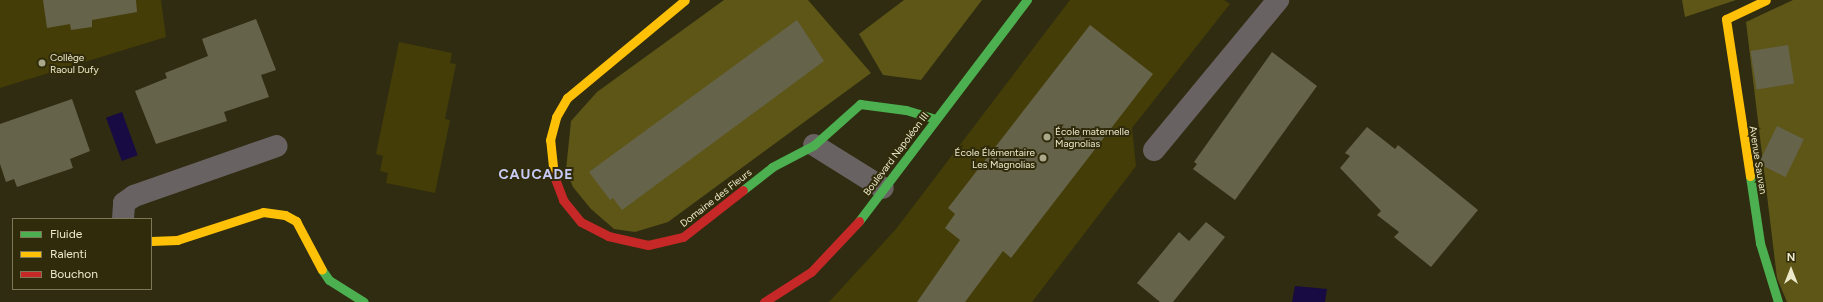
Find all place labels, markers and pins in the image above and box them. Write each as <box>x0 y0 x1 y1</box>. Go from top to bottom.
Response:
place label: Collège Raoul Dufy <box>50 51 99 74</box>
marker: Collège Raoul Dufy <box>37 58 47 68</box>
place label: École maternelle Magnolias <box>1055 125 1129 148</box>
marker: École maternelle Magnolias <box>1042 132 1052 142</box>
place label: École Élémentaire Les Magnolias <box>955 146 1035 170</box>
marker: École Élémentaire Les Magnolias <box>1038 153 1048 163</box>

